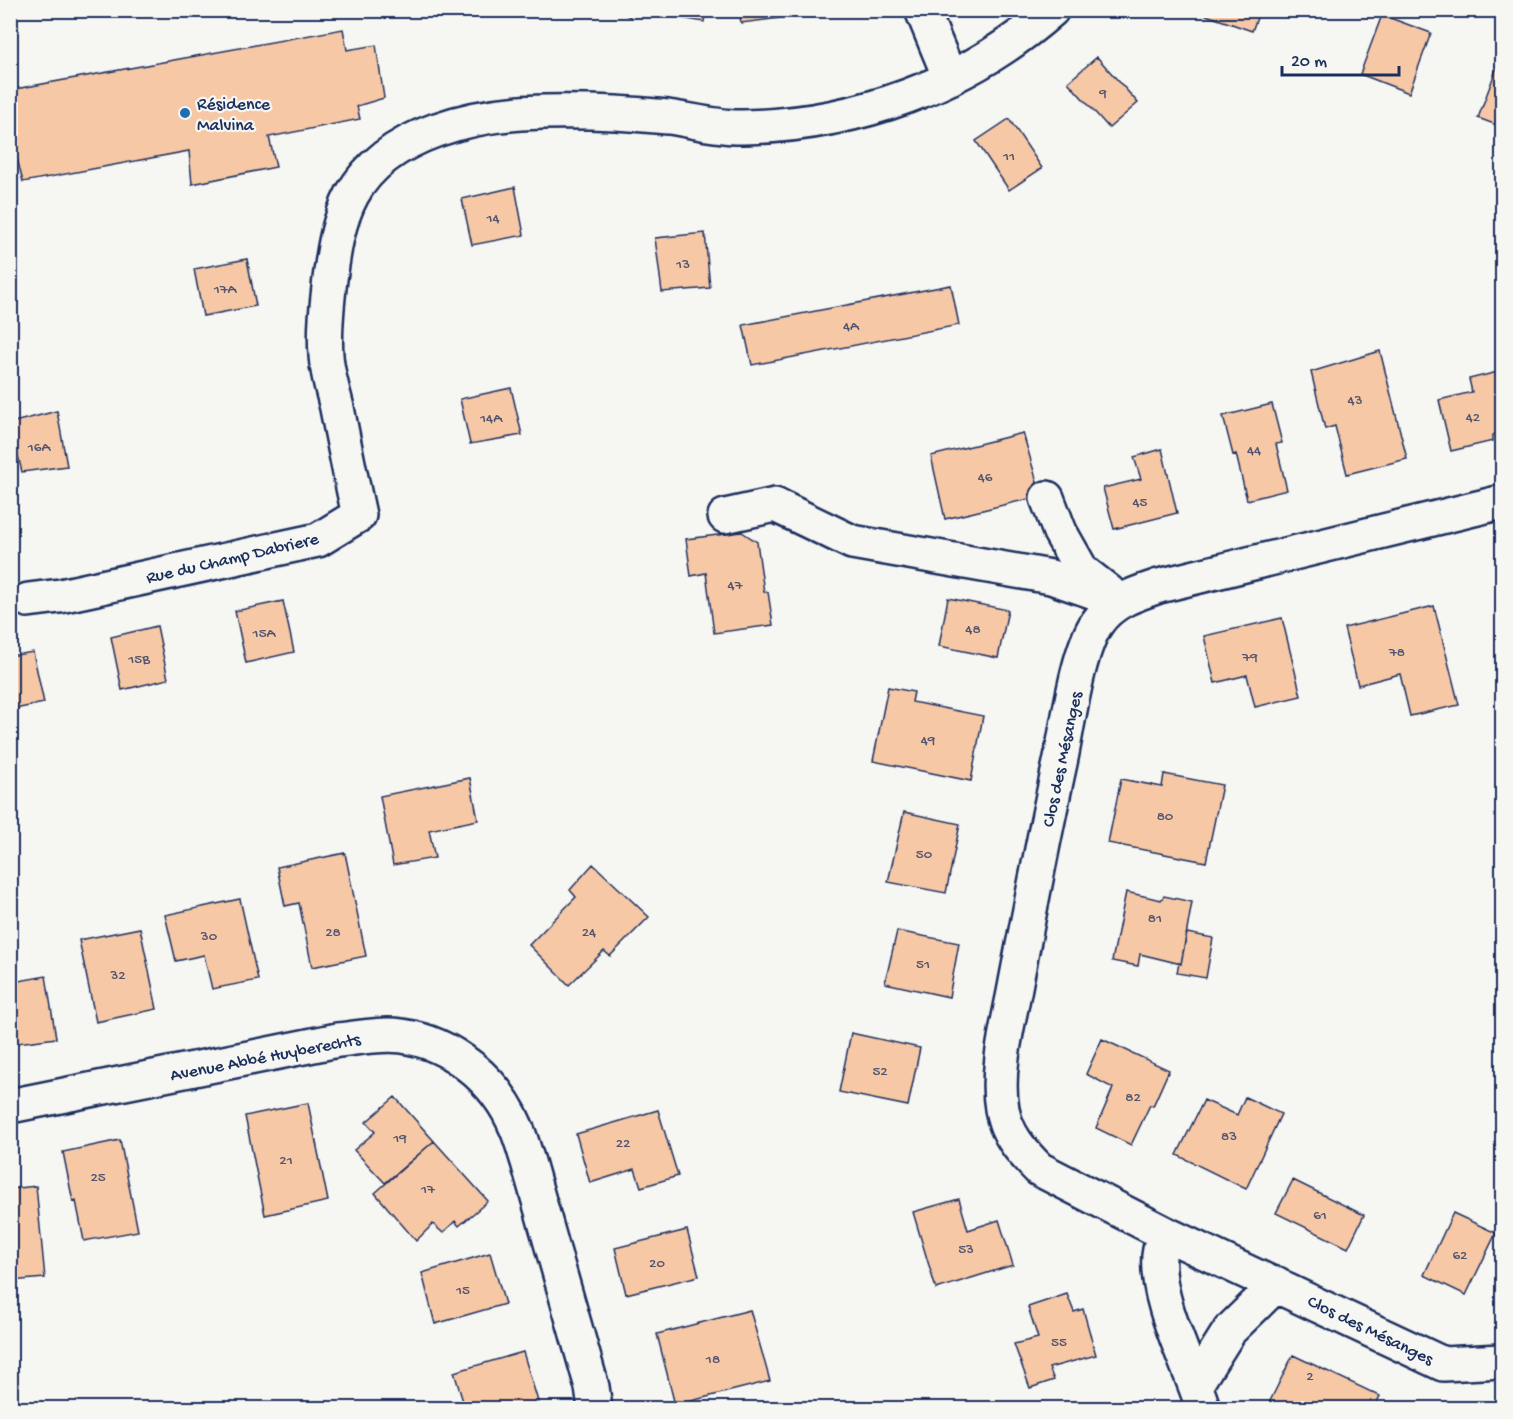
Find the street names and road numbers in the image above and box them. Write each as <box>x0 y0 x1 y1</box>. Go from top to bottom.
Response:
street label: Rue du Champ Dabriere <box>144 529 322 590</box>
street label: Clos des Mésanges <box>1039 689 1088 829</box>
street label: Avenue Abbé Huyberechts <box>169 1029 364 1087</box>
street label: Clos des Mésanges <box>1303 1292 1438 1371</box>

